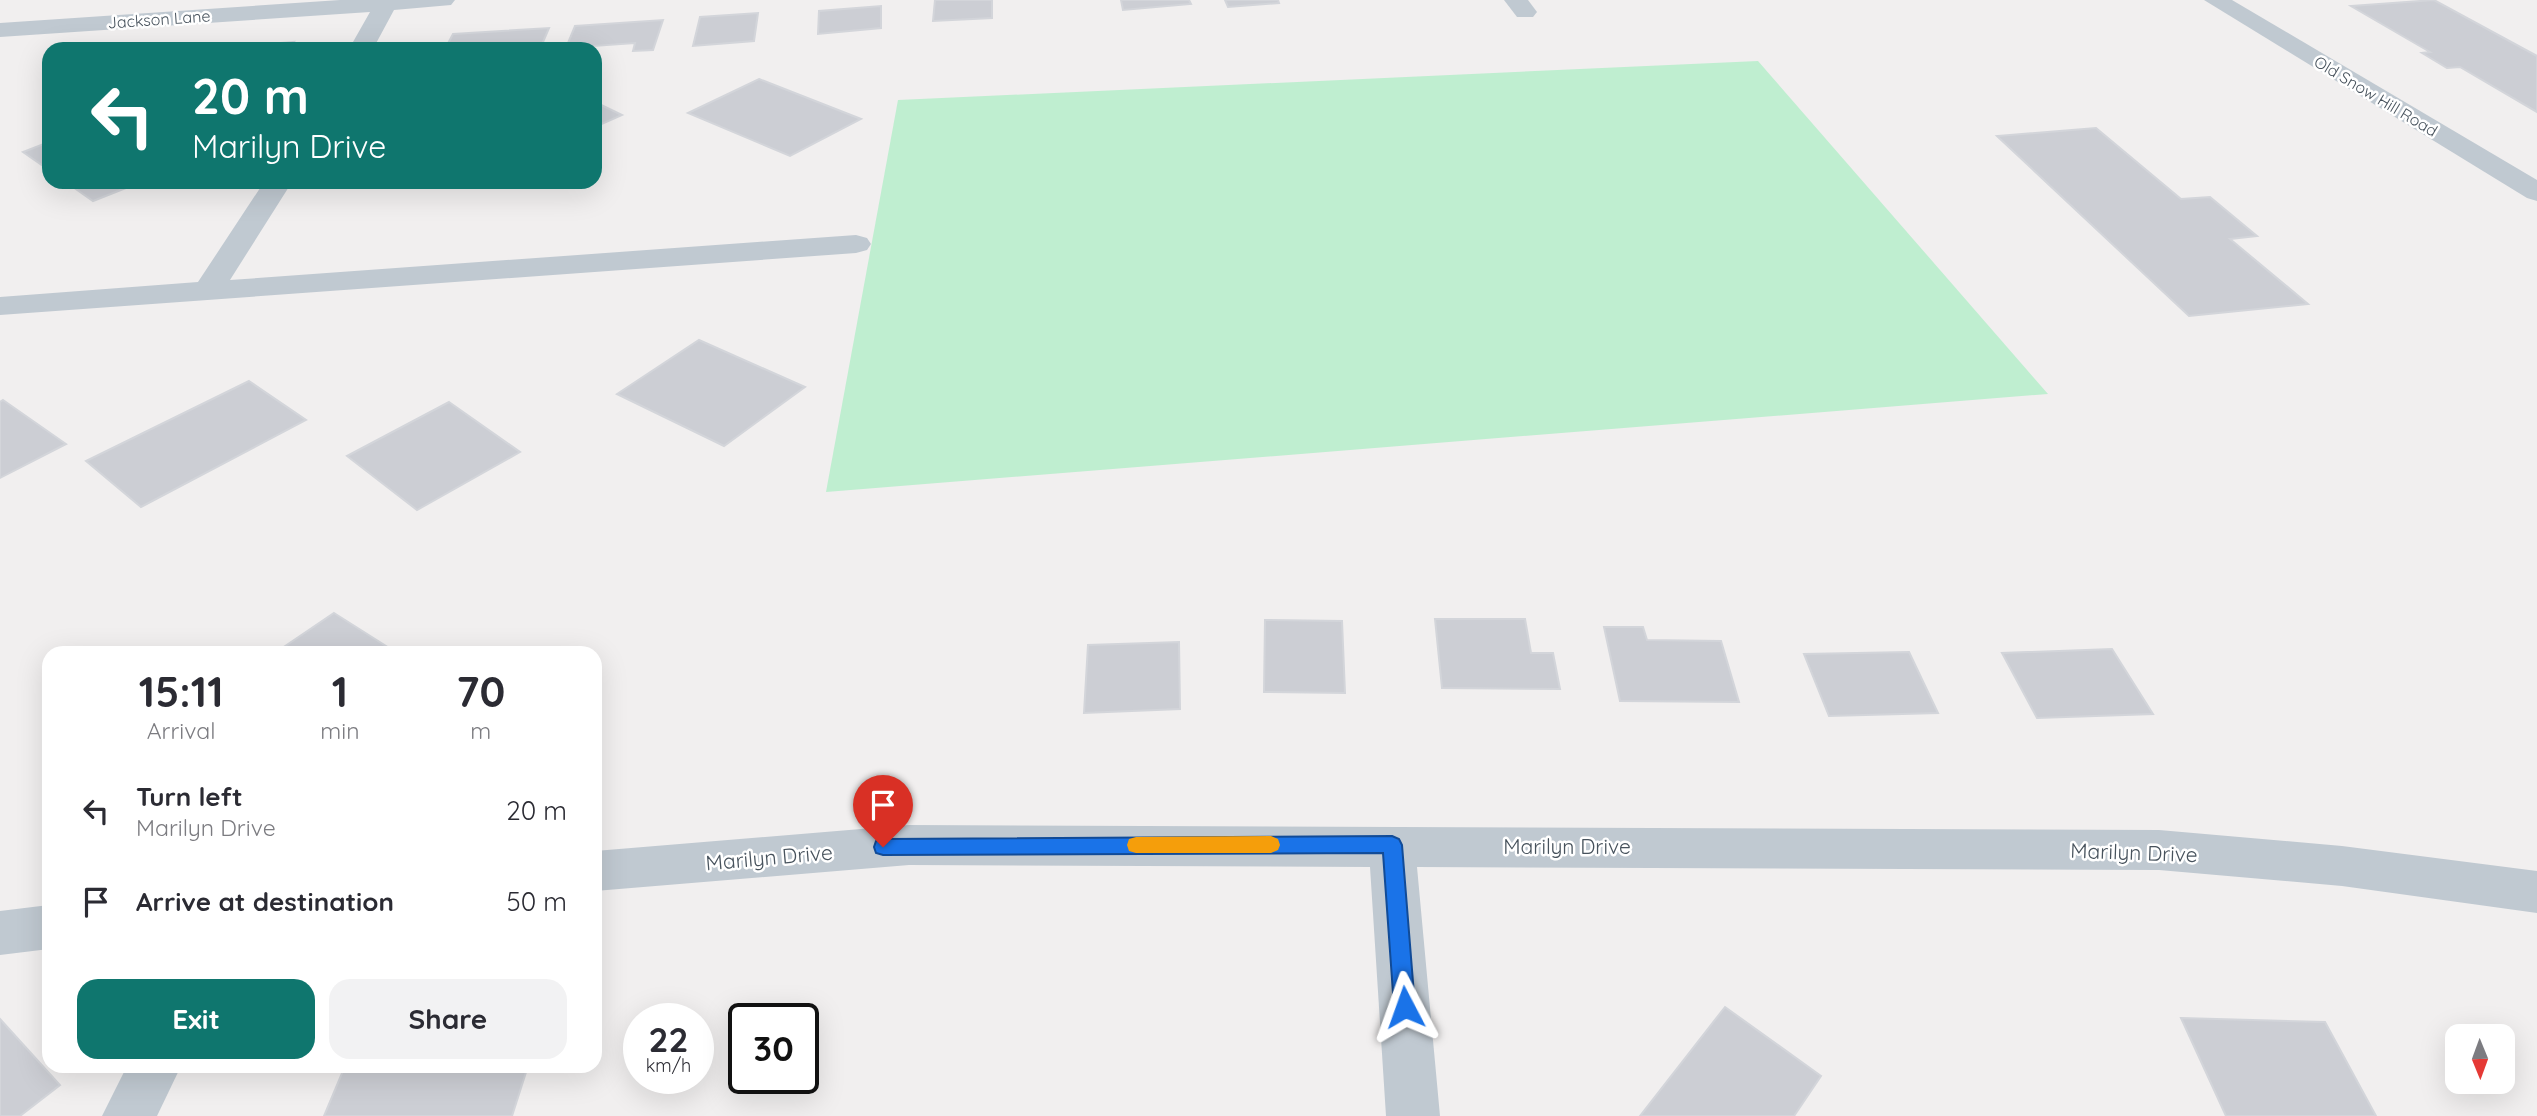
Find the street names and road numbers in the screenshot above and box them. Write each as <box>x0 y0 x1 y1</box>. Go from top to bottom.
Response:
street label: Jackson Lane <box>107 5 211 33</box>
street label: Old Snow Hill Road <box>2311 51 2441 141</box>
street label: Marilyn Drive <box>1503 833 1631 859</box>
street label: Marilyn Drive <box>2070 837 2198 867</box>
street label: Marilyn Drive <box>704 838 834 876</box>

